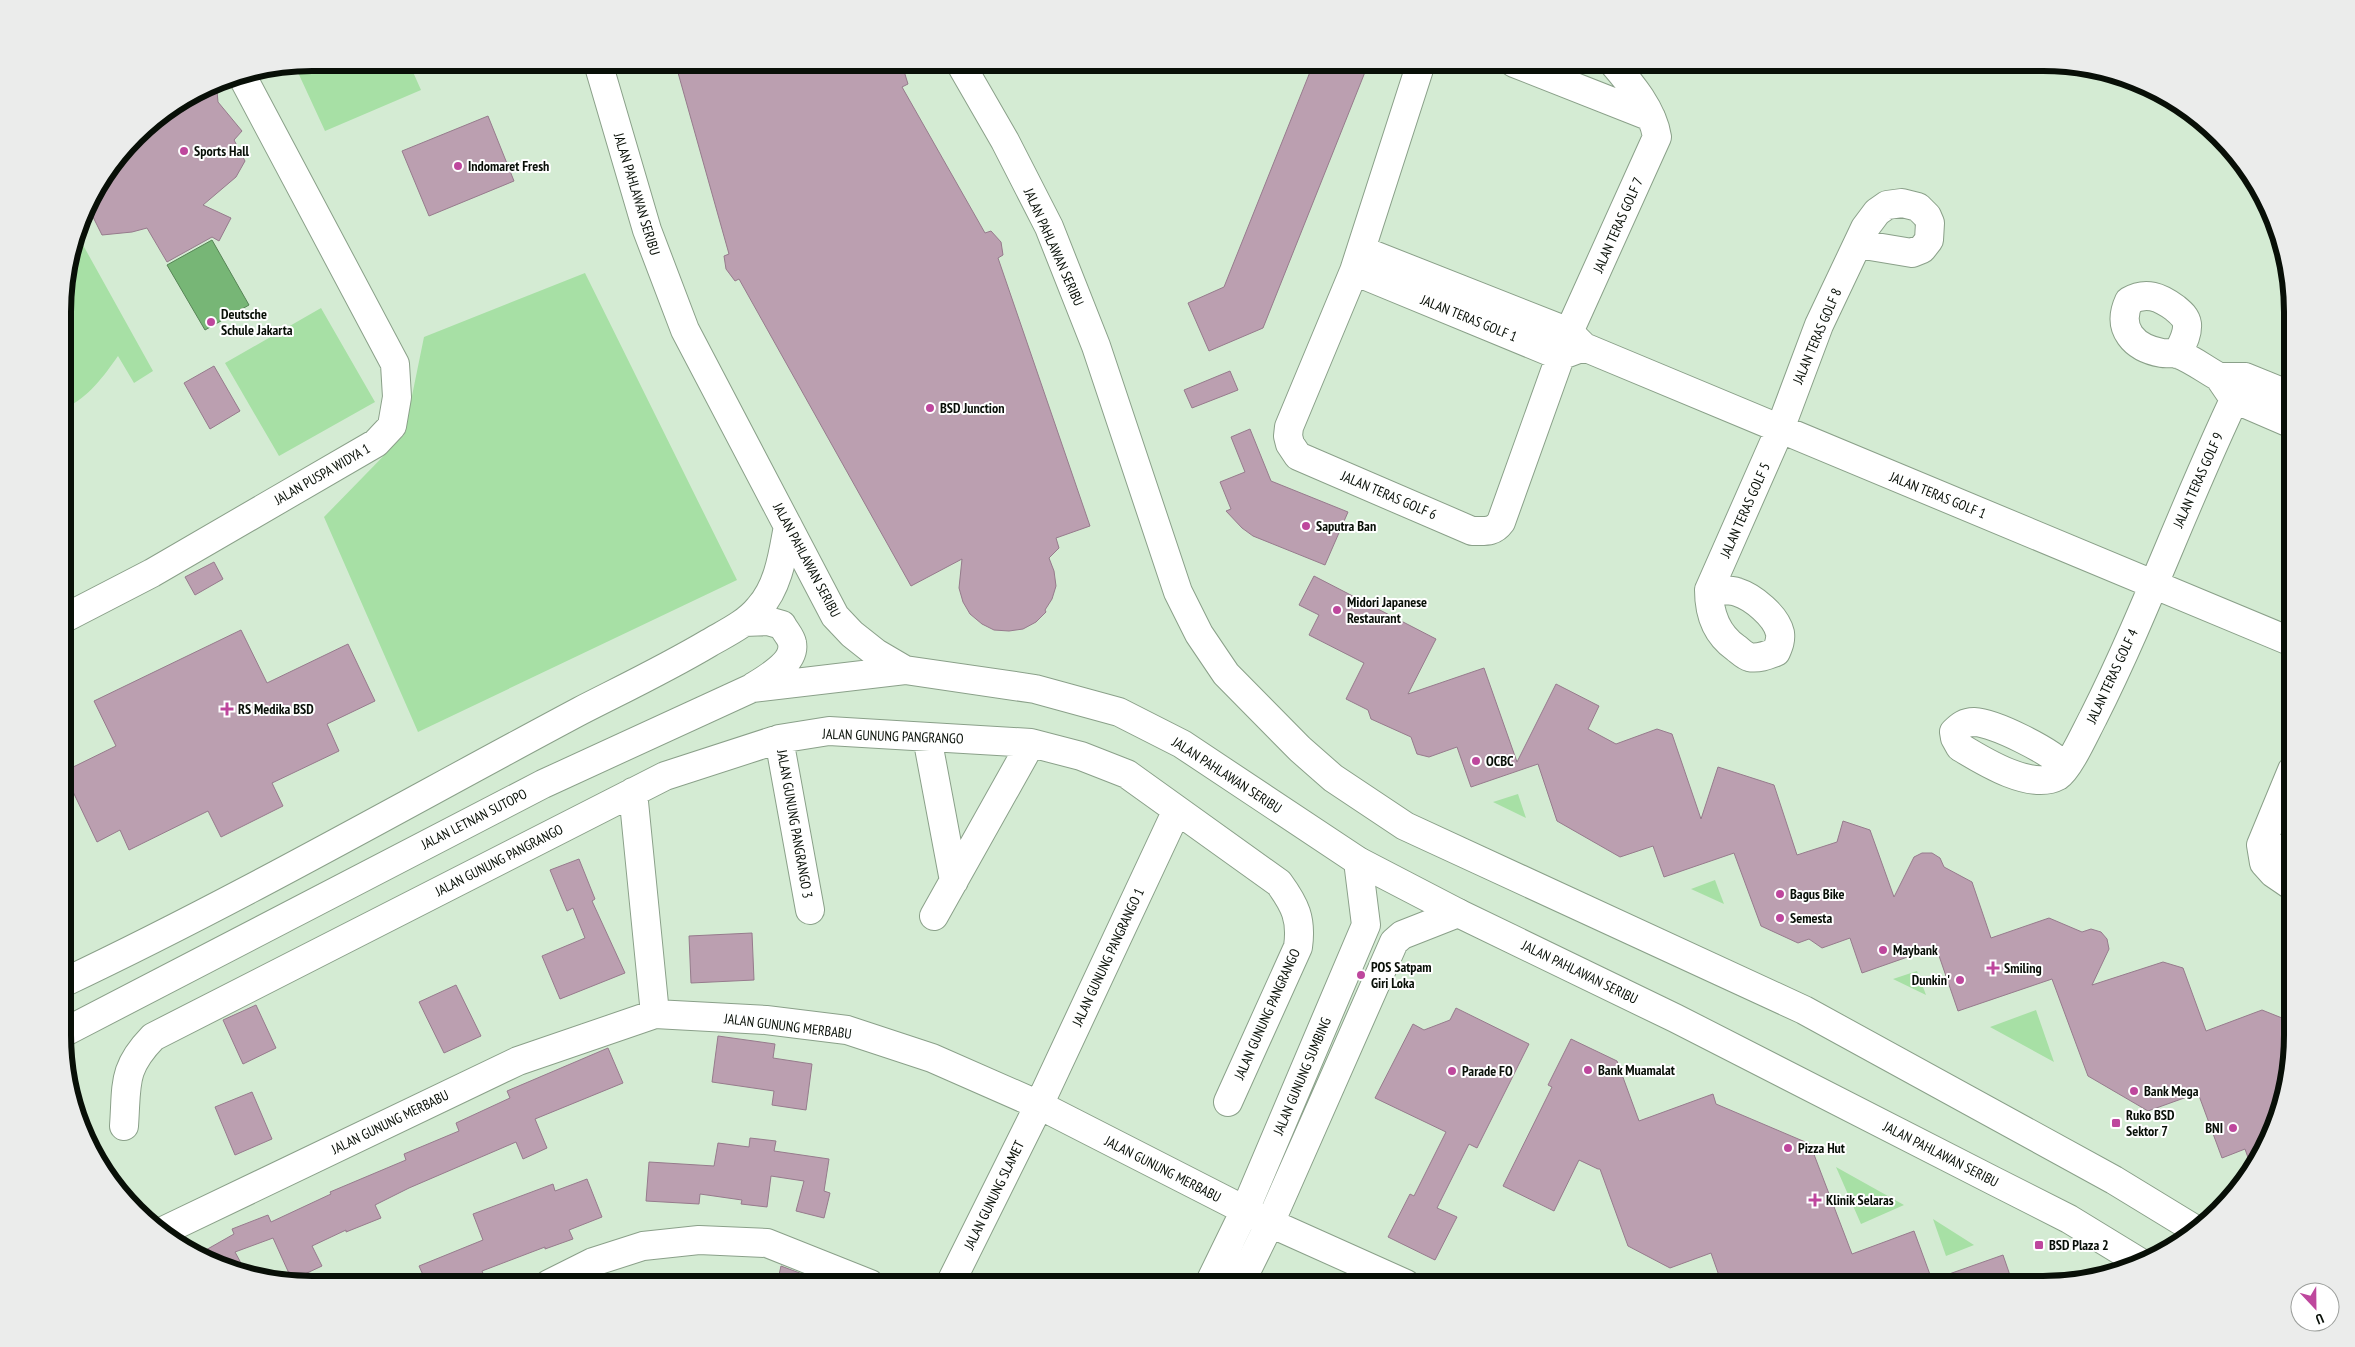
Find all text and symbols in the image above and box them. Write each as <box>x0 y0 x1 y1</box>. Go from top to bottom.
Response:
street label: JALAN PAHLAWAN SERIBU <box>610 130 664 257</box>
place label: Sports Hall <box>194 142 250 160</box>
marker: Sports Hall <box>178 145 190 157</box>
place label: Indomaret Fresh <box>468 157 549 175</box>
marker: Indomaret Fresh <box>452 160 464 172</box>
street label: JALAN TERAS GOLF 7 <box>1589 175 1647 276</box>
street label: JALAN PAHLAWAN SERIBU <box>1020 184 1088 309</box>
street label: JALAN TERAS GOLF 8 <box>1788 285 1845 388</box>
street label: JALAN TERAS GOLF 1 <box>1417 290 1520 346</box>
place label: Deutsche Schule Jakarta <box>221 305 293 339</box>
marker: Deutsche Schule Jakarta <box>205 316 217 328</box>
place label: BSD Junction <box>940 399 1004 417</box>
marker: BSD Junction <box>924 402 936 414</box>
street label: JALAN TERAS GOLF 9 <box>2169 430 2227 531</box>
street label: JALAN PUSPA WIDYA 1 <box>270 439 373 509</box>
street label: JALAN TERAS GOLF 5 <box>1716 460 1774 561</box>
street label: JALAN TERAS GOLF 6 <box>1337 466 1440 523</box>
street label: JALAN TERAS GOLF 1 <box>1886 467 1989 523</box>
street label: JALAN PAHLAWAN SERIBU <box>769 499 845 620</box>
place label: Saputra Ban <box>1316 517 1376 535</box>
marker: Saputra Ban <box>1300 520 1312 532</box>
place label: Midori Japanese Restaurant <box>1347 593 1427 627</box>
marker: Midori Japanese Restaurant <box>1331 604 1343 616</box>
street label: JALAN TERAS GOLF 4 <box>2082 625 2142 727</box>
place label: RS Medika BSD <box>238 700 314 718</box>
marker: RS Medika BSD <box>220 702 234 716</box>
street label: JALAN GUNUNG PANGRANGO <box>821 725 964 747</box>
street label: JALAN PAHLAWAN SERIBU <box>1168 732 1285 817</box>
street label: JALAN GUNUNG PANGRANGO 3 <box>773 747 817 900</box>
place label: OCBC <box>1486 752 1514 770</box>
marker: OCBC <box>1470 755 1482 767</box>
street label: JALAN LETNAN SUTOPO <box>417 784 530 854</box>
street label: JALAN GUNUNG PANGRANGO <box>431 820 566 901</box>
street label: JALAN GUNUNG PANGRANGO 1 <box>1068 885 1148 1030</box>
place label: Bagus Bike <box>1790 885 1845 903</box>
marker: Bagus Bike <box>1774 888 1786 900</box>
place label: Semesta <box>1790 909 1832 927</box>
marker: Semesta <box>1774 912 1786 924</box>
street label: JALAN PAHLAWAN SERIBU <box>1518 936 1641 1008</box>
place label: Maybank <box>1893 941 1938 959</box>
marker: Maybank <box>1877 944 1889 956</box>
street label: JALAN GUNUNG PANGRANGO <box>1230 946 1304 1083</box>
place label: POS Satpam Giri Loka <box>1371 958 1432 992</box>
place label: Smiling <box>2004 959 2042 977</box>
marker: Smiling <box>1986 961 2000 975</box>
marker: POS Satpam Giri Loka <box>1355 969 1367 981</box>
place label: Dunkin' <box>1912 971 1950 989</box>
marker: Dunkin' <box>1954 974 1966 986</box>
street label: JALAN GUNUNG MERBABU <box>722 1009 853 1043</box>
street label: JALAN GUNUNG SUMBING <box>1269 1014 1335 1138</box>
place label: Bank Muamalat <box>1598 1061 1675 1079</box>
place label: Parade FO <box>1462 1062 1513 1080</box>
marker: Bank Muamalat <box>1582 1064 1594 1076</box>
marker: Parade FO <box>1446 1065 1458 1077</box>
place label: Bank Mega <box>2144 1082 2199 1100</box>
marker: Bank Mega <box>2128 1085 2140 1097</box>
street label: JALAN GUNUNG MERBABU <box>328 1086 452 1159</box>
place label: Ruko BSD Sektor 7 <box>2126 1106 2175 1140</box>
street label: JALAN PAHLAWAN SERIBU <box>1879 1117 2002 1191</box>
marker: Ruko BSD Sektor 7 <box>2110 1117 2122 1129</box>
place label: BNI <box>2205 1119 2223 1137</box>
marker: BNI <box>2227 1122 2239 1134</box>
street label: JALAN GUNUNG MERBABU <box>1101 1131 1224 1206</box>
street label: JALAN GUNUNG SLAMET <box>959 1137 1029 1253</box>
place label: Pizza Hut <box>1798 1139 1845 1157</box>
marker: Pizza Hut <box>1782 1142 1794 1154</box>
place label: Klinik Selaras <box>1826 1191 1894 1209</box>
marker: Klinik Selaras <box>1808 1193 1822 1207</box>
place label: BSD Plaza 2 <box>2049 1236 2109 1254</box>
marker: BSD Plaza 2 <box>2033 1239 2045 1251</box>
north arrow <box>2290 1282 2340 1332</box>
text: U <box>2313 1309 2327 1329</box>

